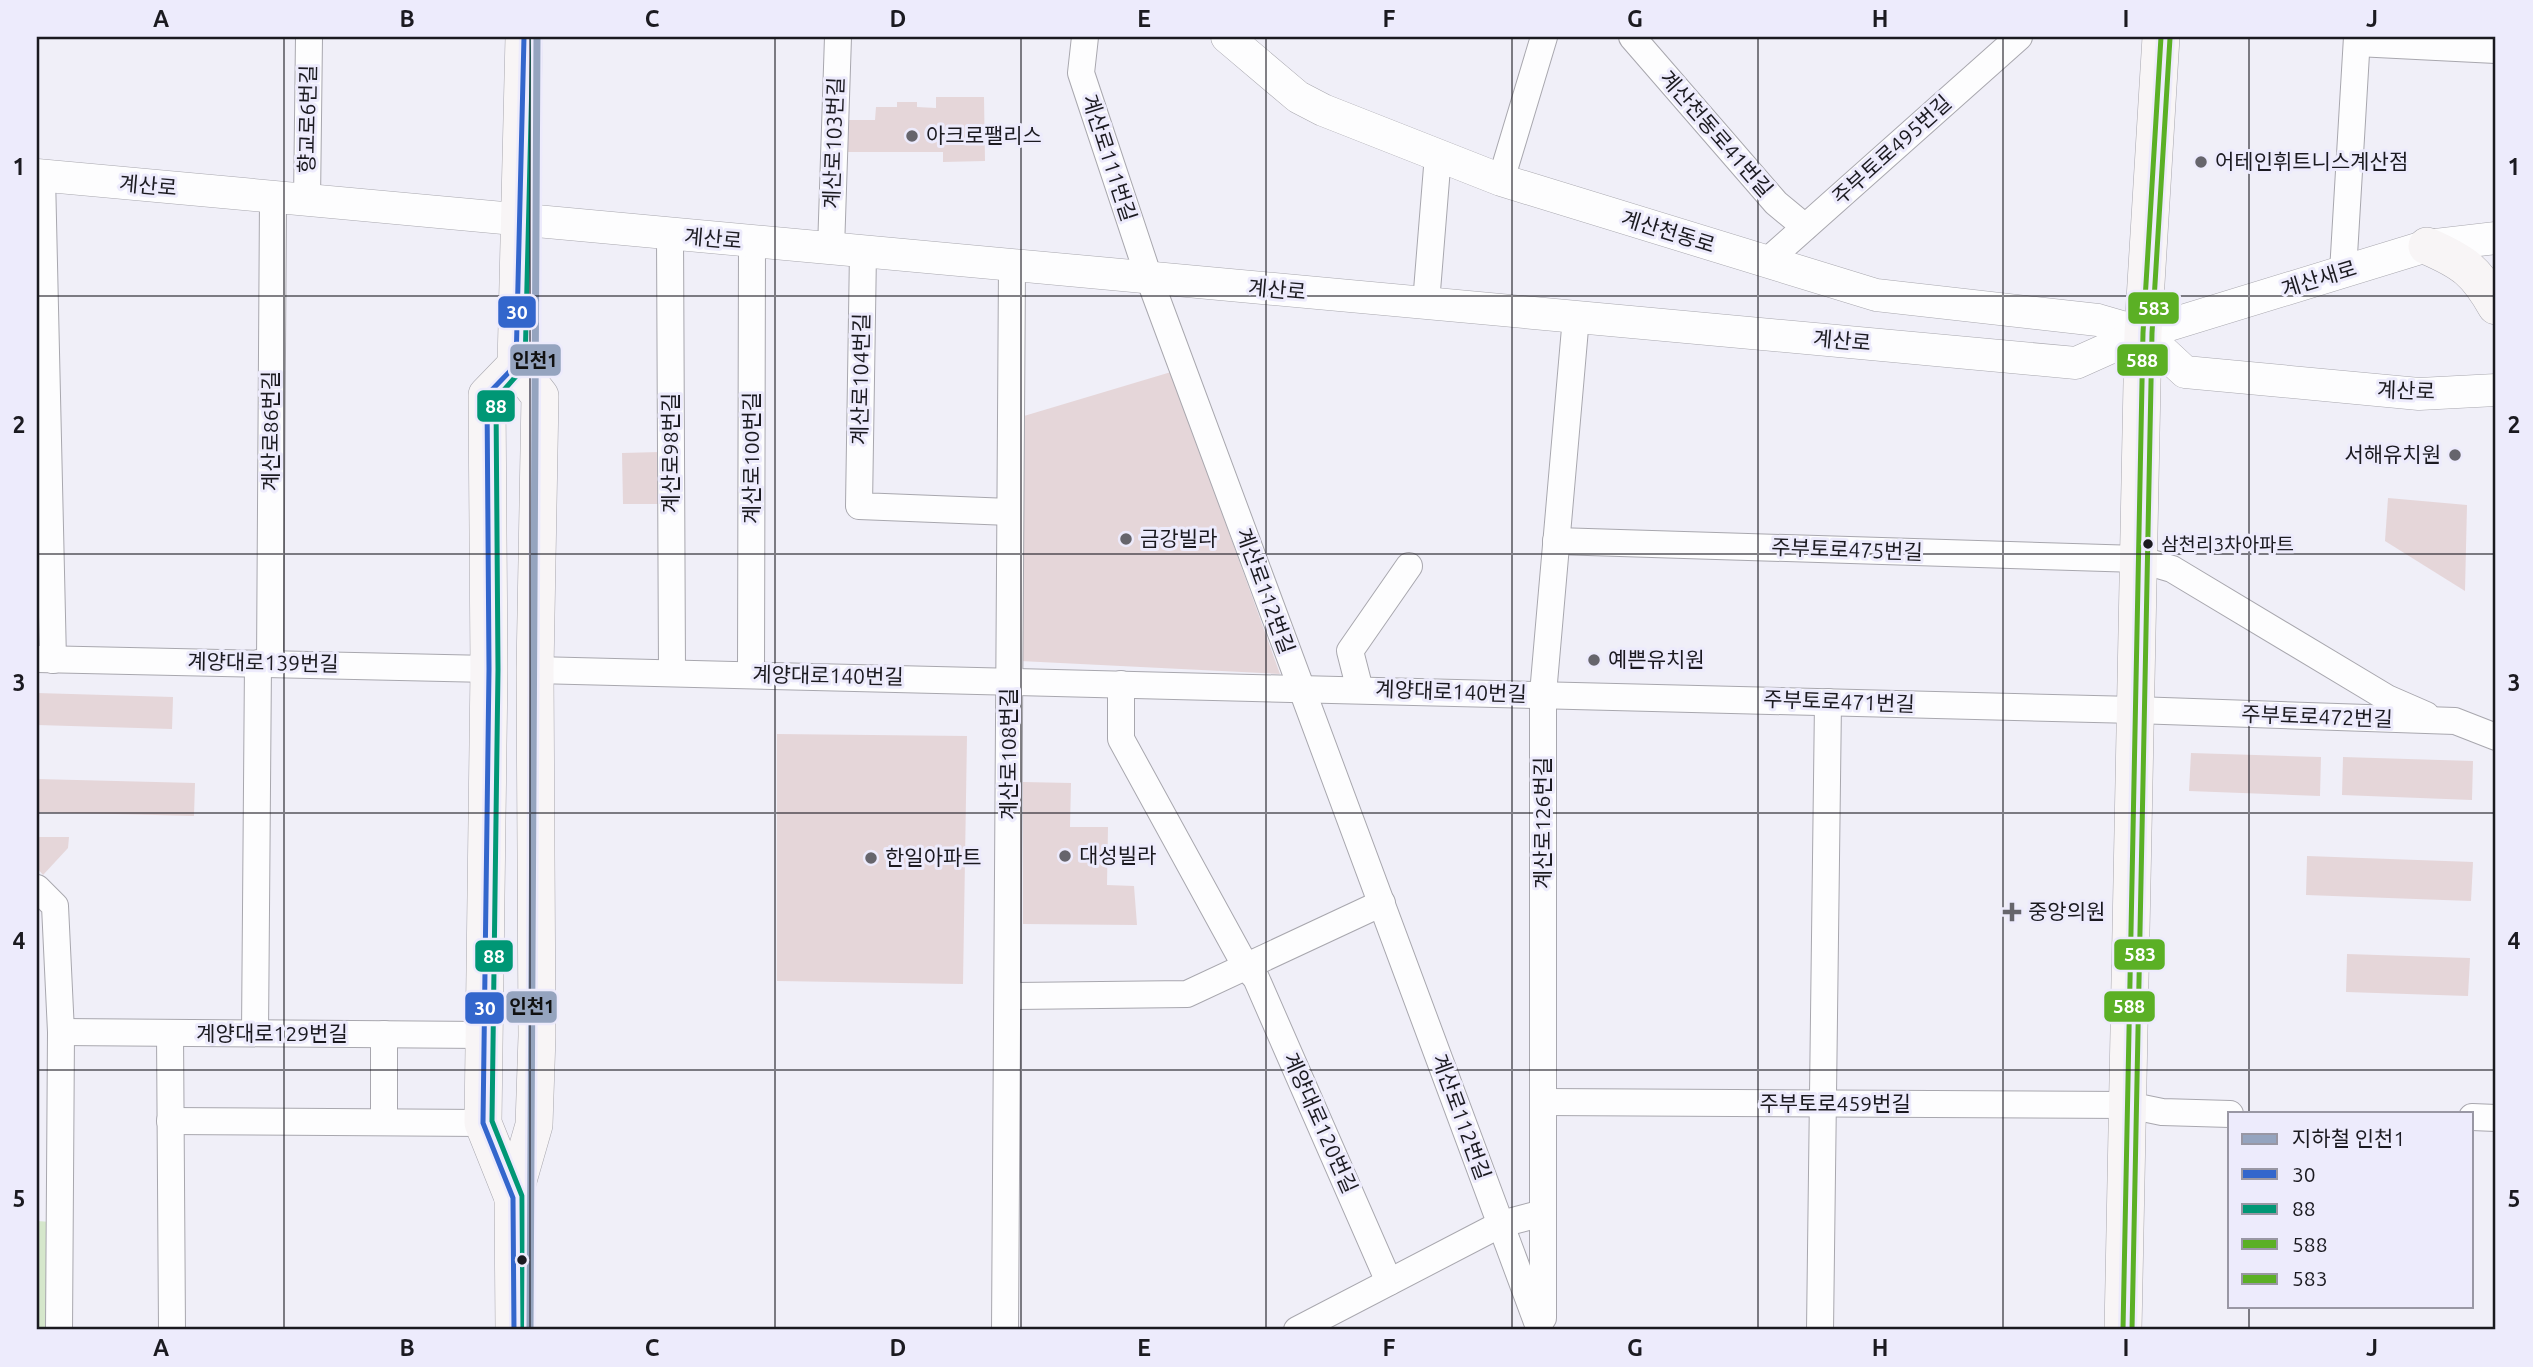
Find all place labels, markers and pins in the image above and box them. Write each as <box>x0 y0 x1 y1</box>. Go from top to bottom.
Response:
place label: 아크로팰리스 <box>926 123 1042 147</box>
marker: 아크로팰리스 <box>904 128 920 144</box>
place label: 어테인휘트니스계산점 <box>2215 149 2408 173</box>
marker: 어테인휘트니스계산점 <box>2193 154 2209 170</box>
place label: 서해유치원 <box>2344 442 2441 466</box>
marker: 서해유치원 <box>2447 447 2463 463</box>
place label: 금강빌라 <box>1140 526 1217 550</box>
marker: 금강빌라 <box>1118 531 1134 547</box>
place label: 삼천리3차아파트 <box>2161 533 2294 555</box>
marker: 삼천리3차아파트 <box>2141 537 2155 551</box>
place label: 예쁜유치원 <box>1608 647 1705 671</box>
marker: 예쁜유치원 <box>1586 652 1602 668</box>
place label: 대성빌라 <box>1079 843 1156 867</box>
place label: 한일아파트 <box>885 845 982 869</box>
marker: 대성빌라 <box>1057 848 1073 864</box>
marker: 한일아파트 <box>863 850 879 866</box>
place label: 중앙의원 <box>2028 899 2105 923</box>
marker: 중앙의원 <box>2002 902 2022 922</box>
unlabelled marker <box>515 1253 529 1267</box>

